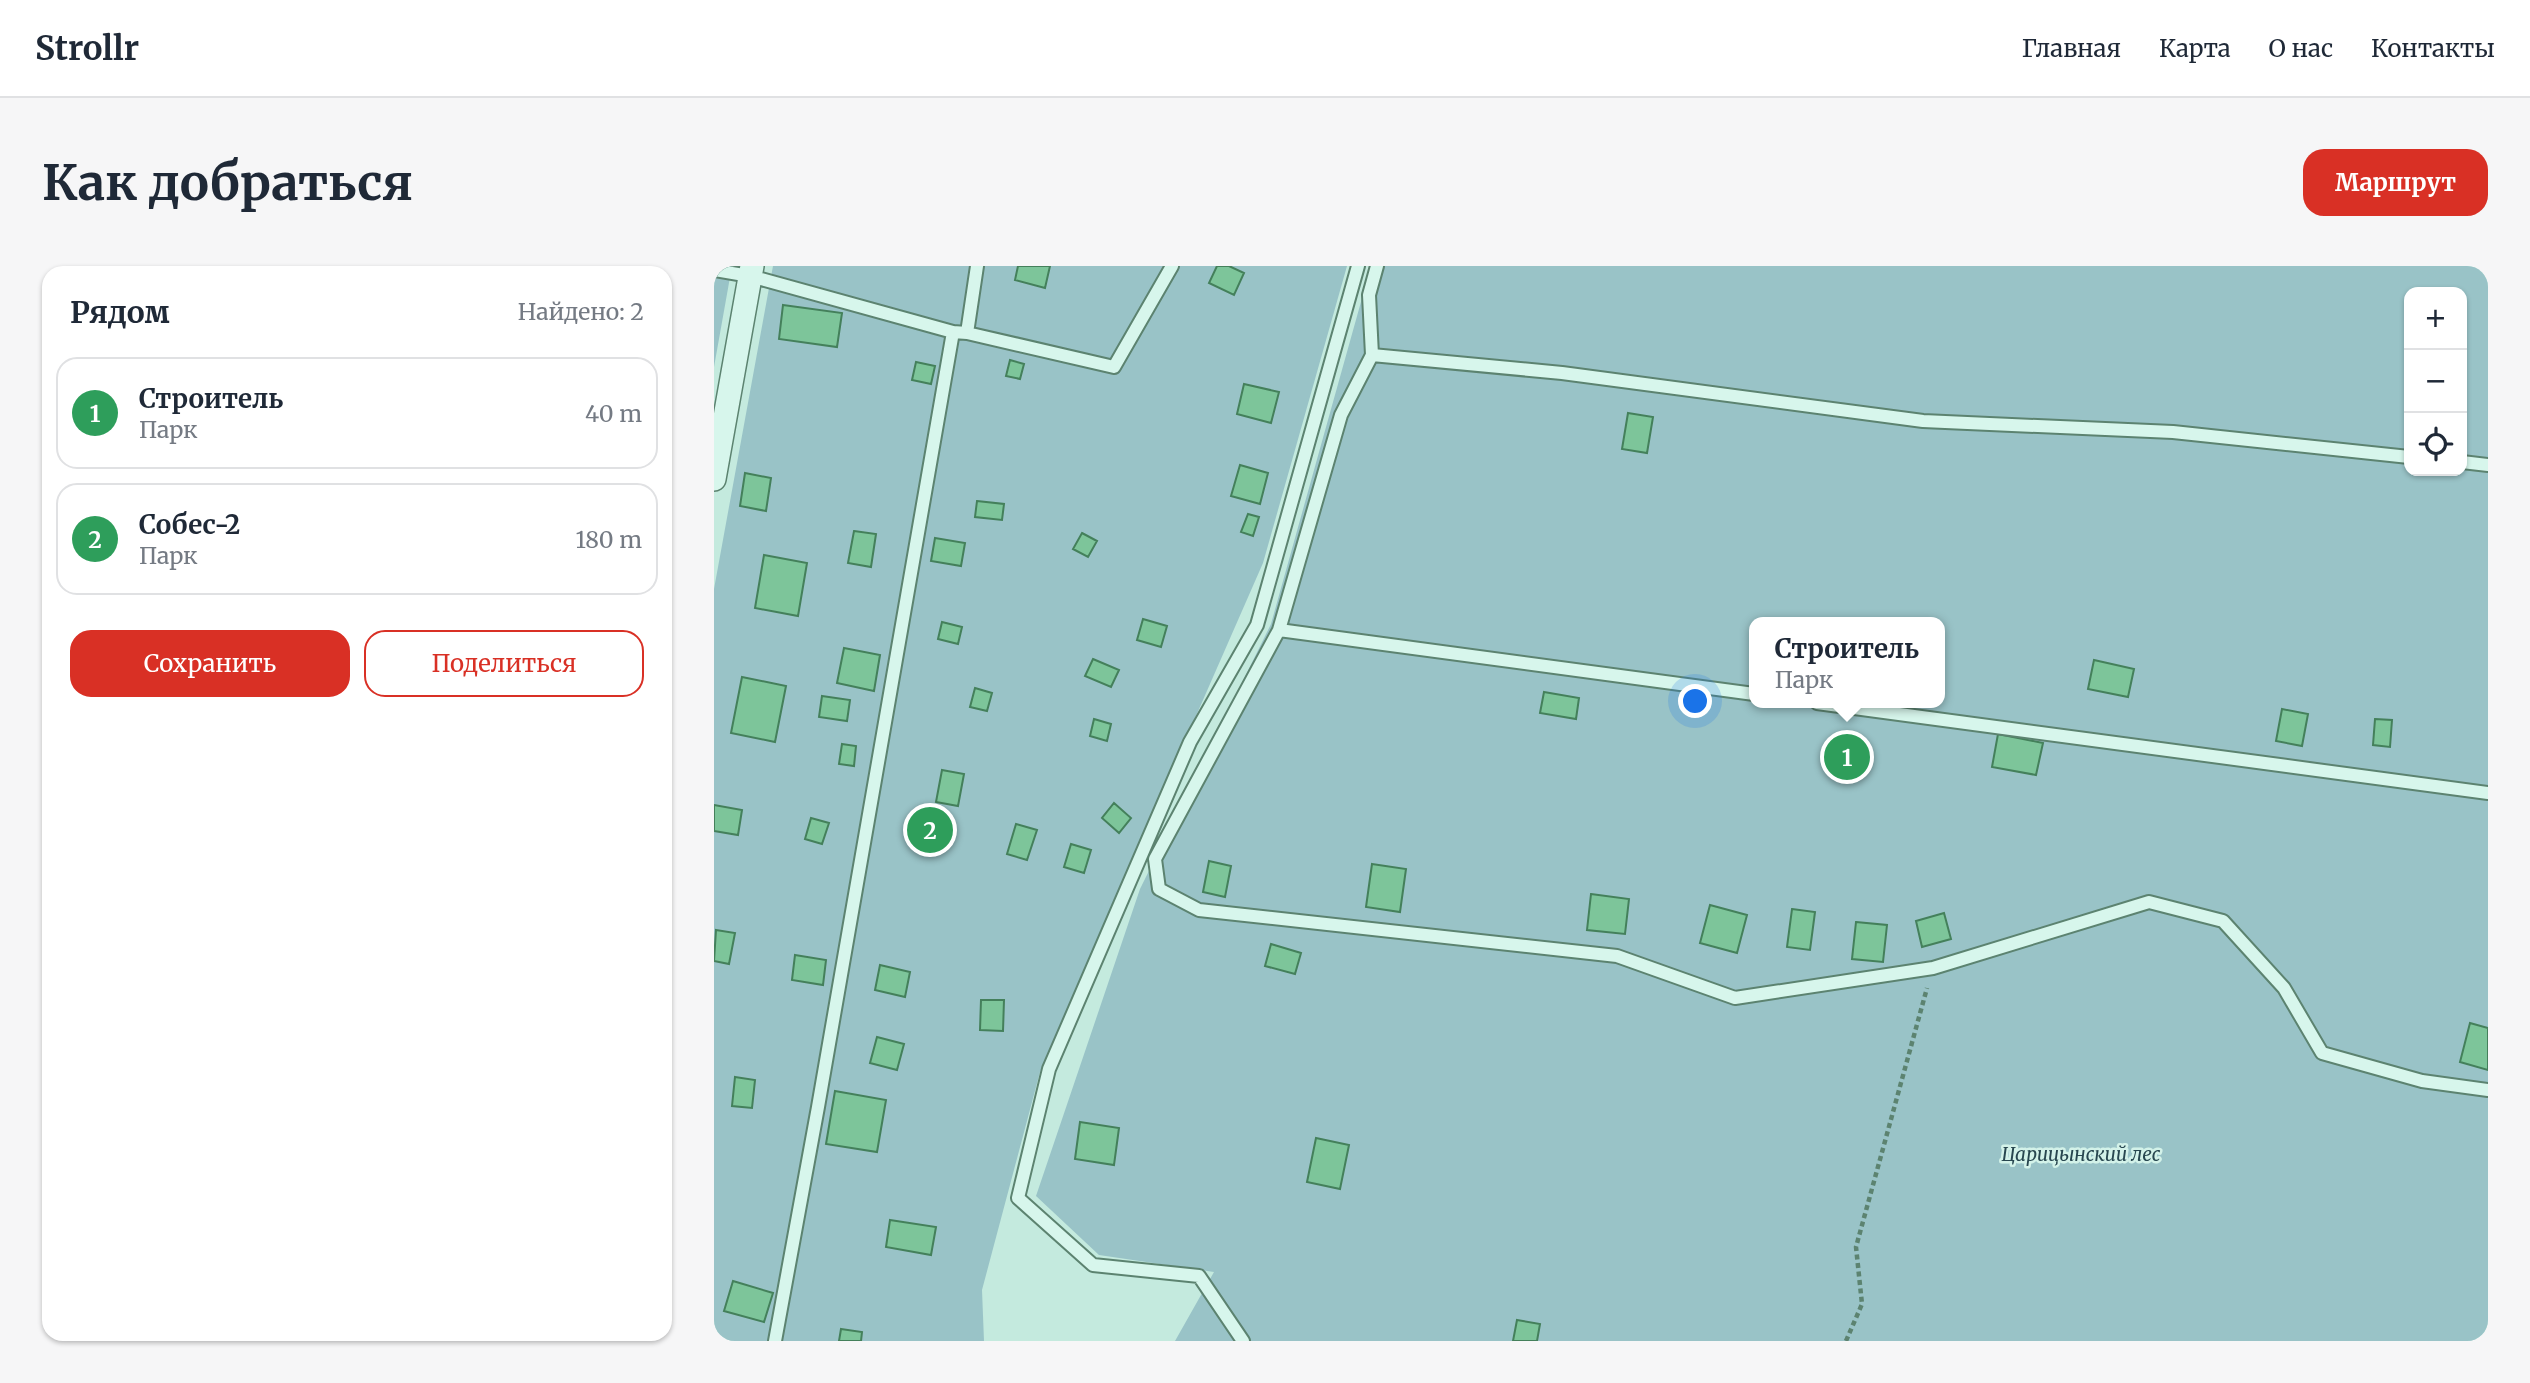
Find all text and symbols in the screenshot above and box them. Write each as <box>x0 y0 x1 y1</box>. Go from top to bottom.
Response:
text: Strollr <box>35 28 139 69</box>
text: Главная <box>2022 33 2121 64</box>
text: Карта <box>2159 33 2231 64</box>
text: О нас <box>2269 33 2333 64</box>
text: Контакты <box>2371 33 2495 64</box>
button: Маршрут <box>2303 149 2488 216</box>
text: Как добраться <box>42 152 413 213</box>
map controls <box>2404 287 2467 476</box>
button: + <box>2404 287 2467 350</box>
text: Рядом <box>70 293 170 331</box>
text: Найдено: 2 <box>518 297 644 326</box>
button: − <box>2404 350 2467 413</box>
text: Строитель <box>139 382 283 415</box>
text: 1 <box>90 399 100 428</box>
text: 40 m <box>585 399 642 428</box>
button: locate <box>2404 413 2467 476</box>
text: Парк <box>139 415 198 444</box>
text: Собес-2 <box>139 508 240 541</box>
text: 2 <box>88 525 102 554</box>
text: 180 m <box>576 525 642 554</box>
text: Парк <box>139 541 198 570</box>
popup <box>1749 617 1945 708</box>
button: Сохранить <box>70 630 350 697</box>
button: Поделиться <box>364 630 644 697</box>
text: Строитель <box>1775 632 1919 665</box>
text: Парк <box>1775 665 1833 694</box>
your location <box>1678 684 1712 718</box>
pin: 1 <box>1824 731 1870 783</box>
pin: 2 <box>907 804 953 856</box>
park label: Царицынский лес <box>2002 1142 2161 1166</box>

